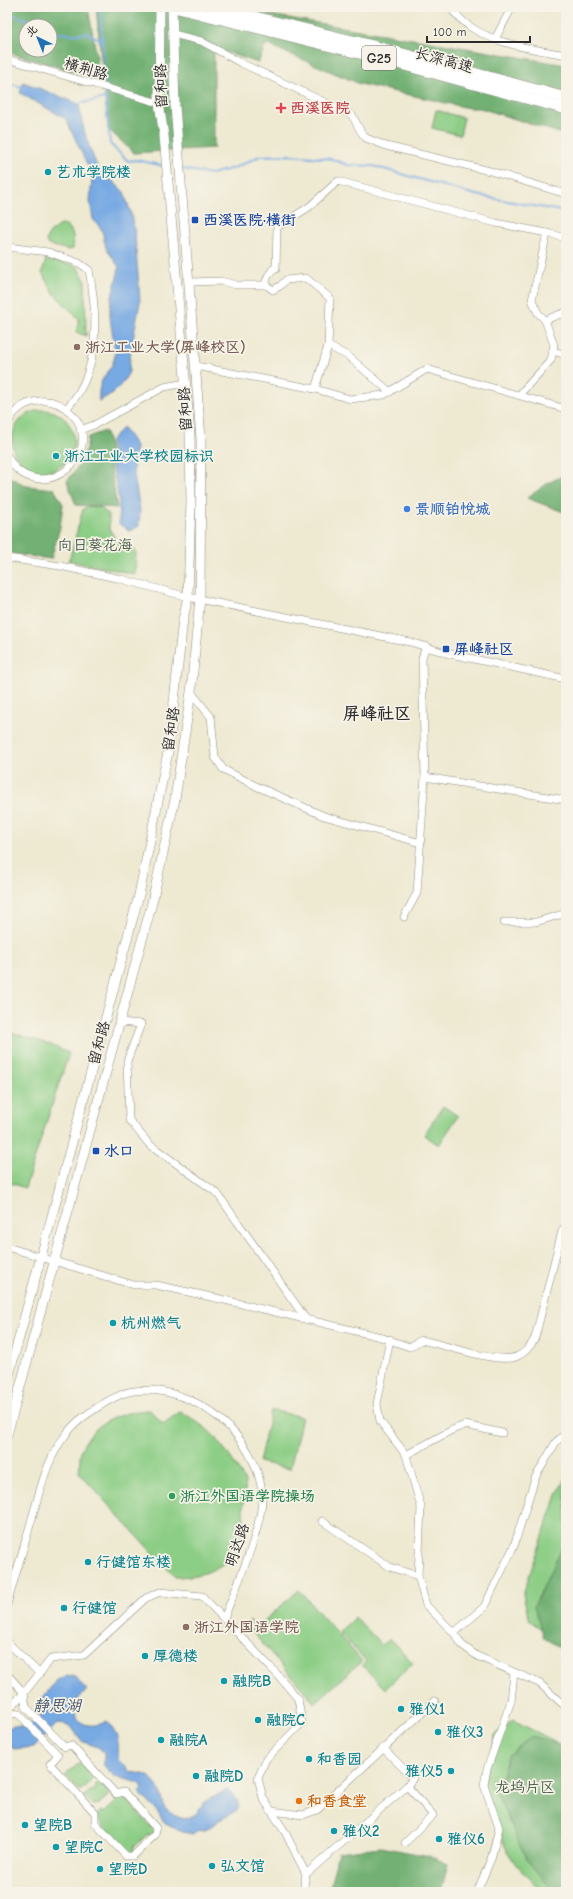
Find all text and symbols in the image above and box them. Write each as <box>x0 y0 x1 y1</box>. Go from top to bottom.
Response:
north arrow <box>18 18 58 58</box>
scale bar <box>427 18 530 44</box>
text: 北 <box>23 23 40 40</box>
text: 100 m <box>433 25 466 39</box>
street label: 长深高速 <box>413 44 475 76</box>
road number: G25 <box>362 46 396 70</box>
street label: 横荆路 <box>62 54 110 84</box>
street label: 留和路 <box>151 63 171 109</box>
place label: 西溪医院 <box>290 99 350 117</box>
marker: 西溪医院 <box>275 102 287 114</box>
place label: 艺术学院楼 <box>56 163 131 181</box>
marker: 艺术学院楼 <box>43 167 53 177</box>
place label: 西溪医院·横街 <box>203 211 296 229</box>
marker: 西溪医院·横街 <box>190 215 200 225</box>
place label: 浙江工业大学(屏峰校区) <box>85 338 246 356</box>
marker: 浙江工业大学(屏峰校区) <box>72 342 82 352</box>
street label: 留和路 <box>175 386 195 432</box>
place label: 浙江工业大学校园标识 <box>64 447 214 465</box>
marker: 浙江工业大学校园标识 <box>51 451 61 461</box>
place label: 景顺铂悦城 <box>415 500 490 518</box>
marker: 景顺铂悦城 <box>402 504 412 514</box>
park label: 向日葵花海 <box>57 536 133 554</box>
place label: 屏峰社区 <box>454 640 514 658</box>
marker: 屏峰社区 <box>441 644 451 654</box>
district label: 屏峰社区 <box>343 704 411 723</box>
street label: 留和路 <box>159 705 183 753</box>
street label: 留和路 <box>84 1019 114 1067</box>
place label: 水口 <box>104 1142 134 1160</box>
marker: 水口 <box>91 1146 101 1156</box>
place label: 杭州燃气 <box>121 1314 181 1332</box>
marker: 杭州燃气 <box>108 1318 118 1328</box>
place label: 浙江外国语学院操场 <box>180 1487 315 1505</box>
marker: 浙江外国语学院操场 <box>167 1491 177 1501</box>
street label: 明达路 <box>221 1521 253 1569</box>
place label: 行健馆东楼 <box>96 1553 171 1571</box>
marker: 行健馆东楼 <box>83 1557 93 1567</box>
place label: 行健馆 <box>72 1599 117 1617</box>
marker: 行健馆 <box>59 1603 69 1613</box>
place label: 浙江外国语学院 <box>194 1618 299 1636</box>
marker: 浙江外国语学院 <box>181 1622 191 1632</box>
place label: 厚德楼 <box>153 1647 198 1665</box>
marker: 厚德楼 <box>140 1651 150 1661</box>
place label: 融院B <box>232 1672 271 1690</box>
marker: 融院B <box>219 1676 229 1686</box>
water label: 静思湖 <box>33 1697 83 1715</box>
place label: 雅仪1 <box>409 1700 445 1718</box>
marker: 雅仪1 <box>396 1704 406 1714</box>
place label: 融院C <box>266 1711 305 1729</box>
marker: 融院C <box>253 1715 263 1725</box>
place label: 雅仪3 <box>446 1723 483 1741</box>
marker: 雅仪3 <box>433 1727 443 1737</box>
place label: 融院A <box>169 1731 208 1749</box>
marker: 融院A <box>156 1735 166 1745</box>
place label: 和香园 <box>317 1750 362 1768</box>
marker: 和香园 <box>304 1754 314 1764</box>
place label: 雅仪5 <box>405 1762 443 1780</box>
marker: 雅仪5 <box>446 1766 456 1776</box>
place label: 融院D <box>204 1767 243 1785</box>
marker: 融院D <box>191 1771 201 1781</box>
park label: 龙坞片区 <box>495 1778 555 1796</box>
place label: 和香食堂 <box>307 1792 367 1810</box>
marker: 和香食堂 <box>294 1796 304 1806</box>
place label: 望院B <box>33 1816 72 1834</box>
marker: 望院B <box>20 1820 30 1830</box>
place label: 雅仪2 <box>342 1822 379 1840</box>
marker: 雅仪2 <box>329 1826 339 1836</box>
place label: 雅仪6 <box>447 1830 485 1848</box>
marker: 雅仪6 <box>434 1834 444 1844</box>
place label: 望院C <box>64 1838 103 1856</box>
marker: 望院C <box>51 1842 61 1852</box>
place label: 弘文馆 <box>220 1857 265 1875</box>
place label: 望院D <box>108 1860 147 1878</box>
marker: 弘文馆 <box>207 1861 217 1871</box>
marker: 望院D <box>95 1864 105 1874</box>

